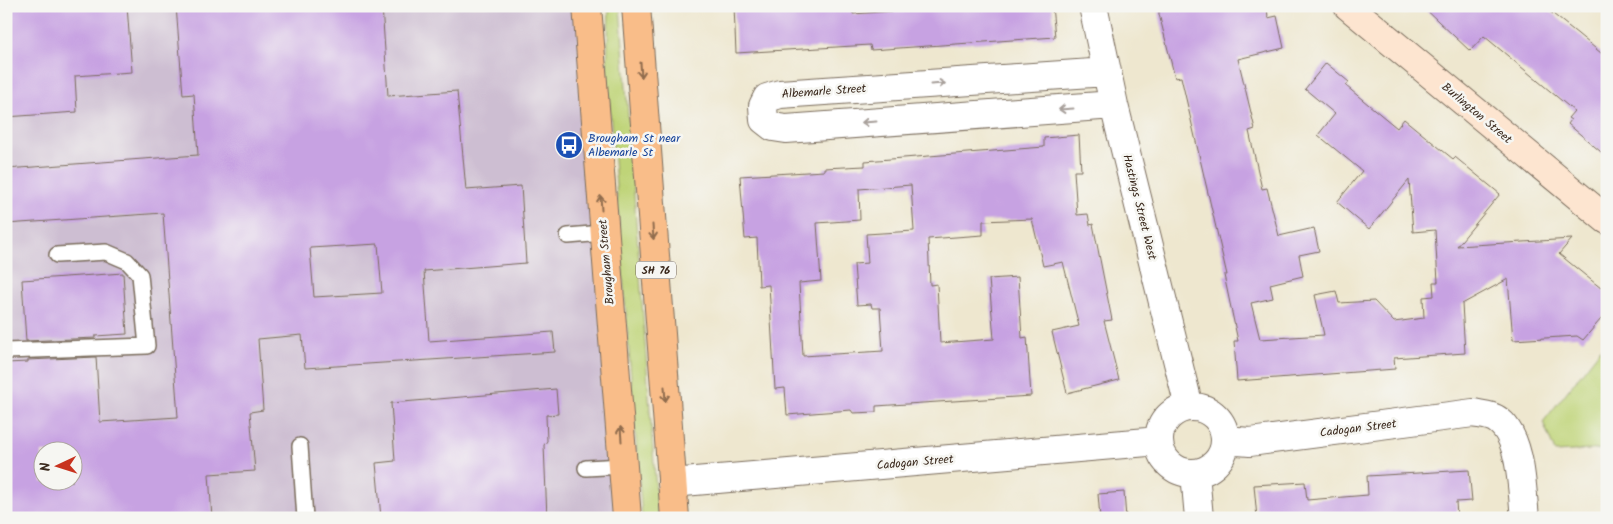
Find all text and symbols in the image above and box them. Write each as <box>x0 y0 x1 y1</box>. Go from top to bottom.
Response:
one-way arrow <box>636 62 645 78</box>
street label: Burlington Street <box>1437 78 1516 149</box>
street label: Albemarle Street <box>781 79 867 104</box>
one-way arrow <box>929 79 945 88</box>
one-way arrow <box>1058 104 1074 113</box>
one-way arrow <box>861 118 877 127</box>
place label: Brougham St near Albemarle St <box>588 129 681 162</box>
bus stop icon: Brougham St near Albemarle St <box>554 130 584 160</box>
street label: Hastings Street West <box>1117 152 1162 262</box>
one-way arrow <box>596 195 606 211</box>
street label: Brougham Street <box>593 218 620 305</box>
one-way arrow <box>648 224 658 240</box>
road number: SH 76 <box>636 262 676 278</box>
one-way arrow <box>661 386 670 402</box>
street label: Cadogan Street <box>1319 414 1398 443</box>
one-way arrow <box>616 427 625 443</box>
north arrow <box>32 442 82 492</box>
street label: Cadogan Street <box>876 450 955 475</box>
text: N <box>35 462 57 472</box>

